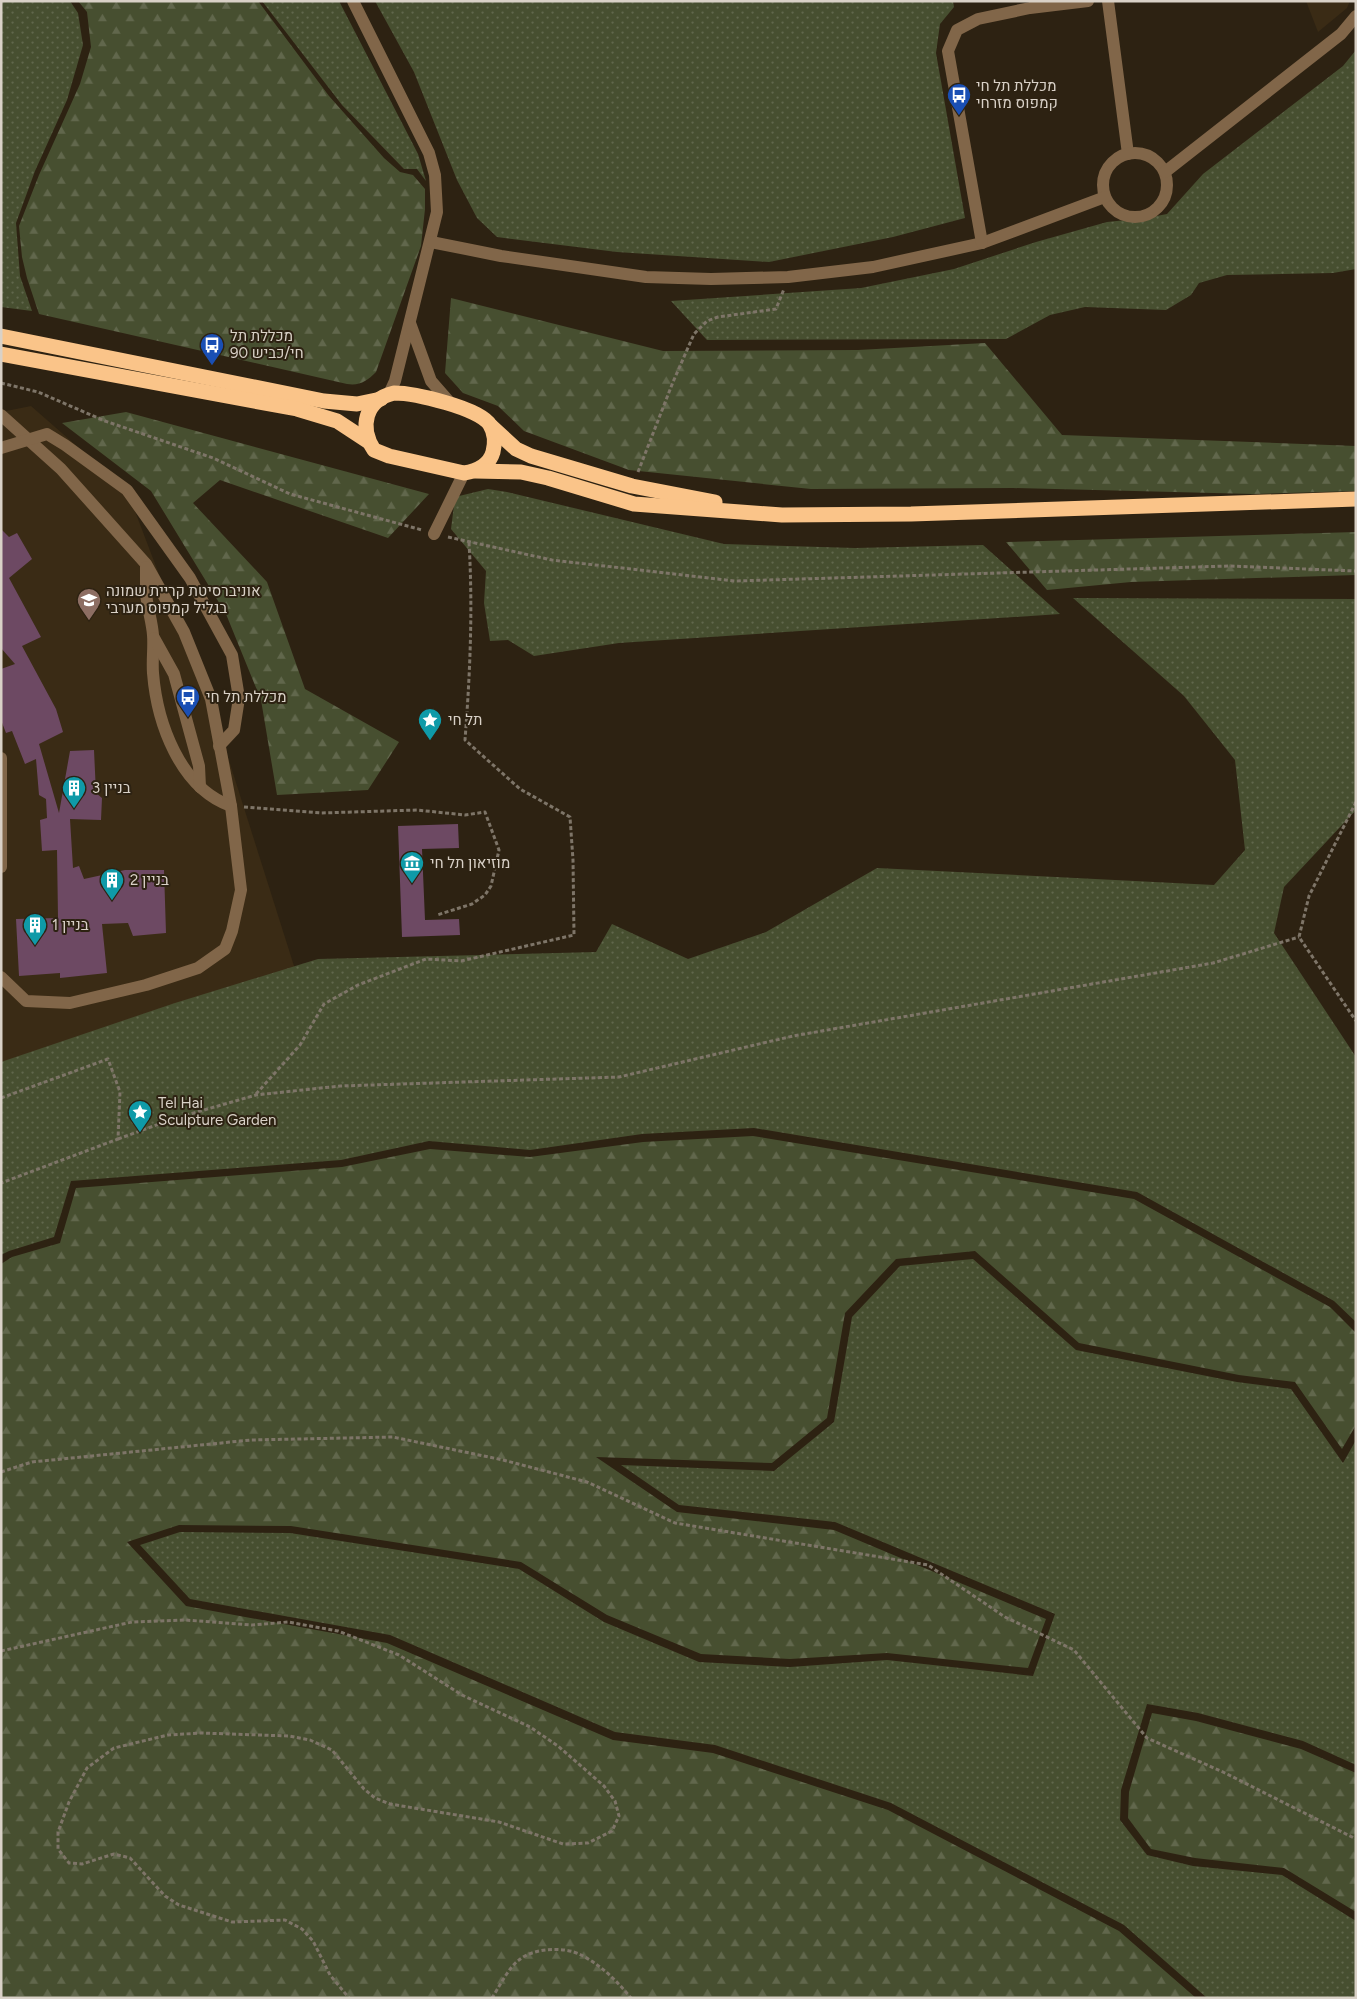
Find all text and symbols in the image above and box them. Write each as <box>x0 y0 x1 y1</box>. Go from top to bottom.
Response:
place label: מכללת תל חי קמפוס מזרחי <box>976 77 1058 112</box>
bus stop icon: מכללת תל חי קמפוס מזרחי <box>946 82 972 116</box>
place label: מכללת תל חי/כביש 90 <box>230 327 304 362</box>
bus stop icon: מכללת תל חי/כביש 90 <box>199 332 225 366</box>
place label: אוניברסיטת קריית שמונה בגליל קמפוס מערבי <box>106 582 261 617</box>
school or university icon: אוניברסיטת קריית שמונה בגליל קמפוס מערבי <box>76 587 102 621</box>
bus stop icon: מכללת תל חי <box>175 684 201 718</box>
place label: מכללת תל חי <box>206 688 286 706</box>
place icon: תל חי <box>417 707 443 741</box>
place label: תל חי <box>448 711 482 729</box>
building icon: בניין 3 <box>61 775 87 809</box>
place label: בניין 3 <box>92 779 131 797</box>
museum icon: מוזיאון תל חי <box>399 850 425 884</box>
place label: מוזיאון תל חי <box>430 854 510 872</box>
building icon: בניין 2 <box>99 867 125 901</box>
place label: בניין 2 <box>130 871 169 889</box>
building icon: בניין 1 <box>22 912 48 946</box>
place label: בניין 1 <box>52 916 89 934</box>
place label: Tel Hai Sculpture Garden <box>158 1094 276 1129</box>
place icon: Tel Hai Sculpture Garden <box>127 1099 153 1133</box>

